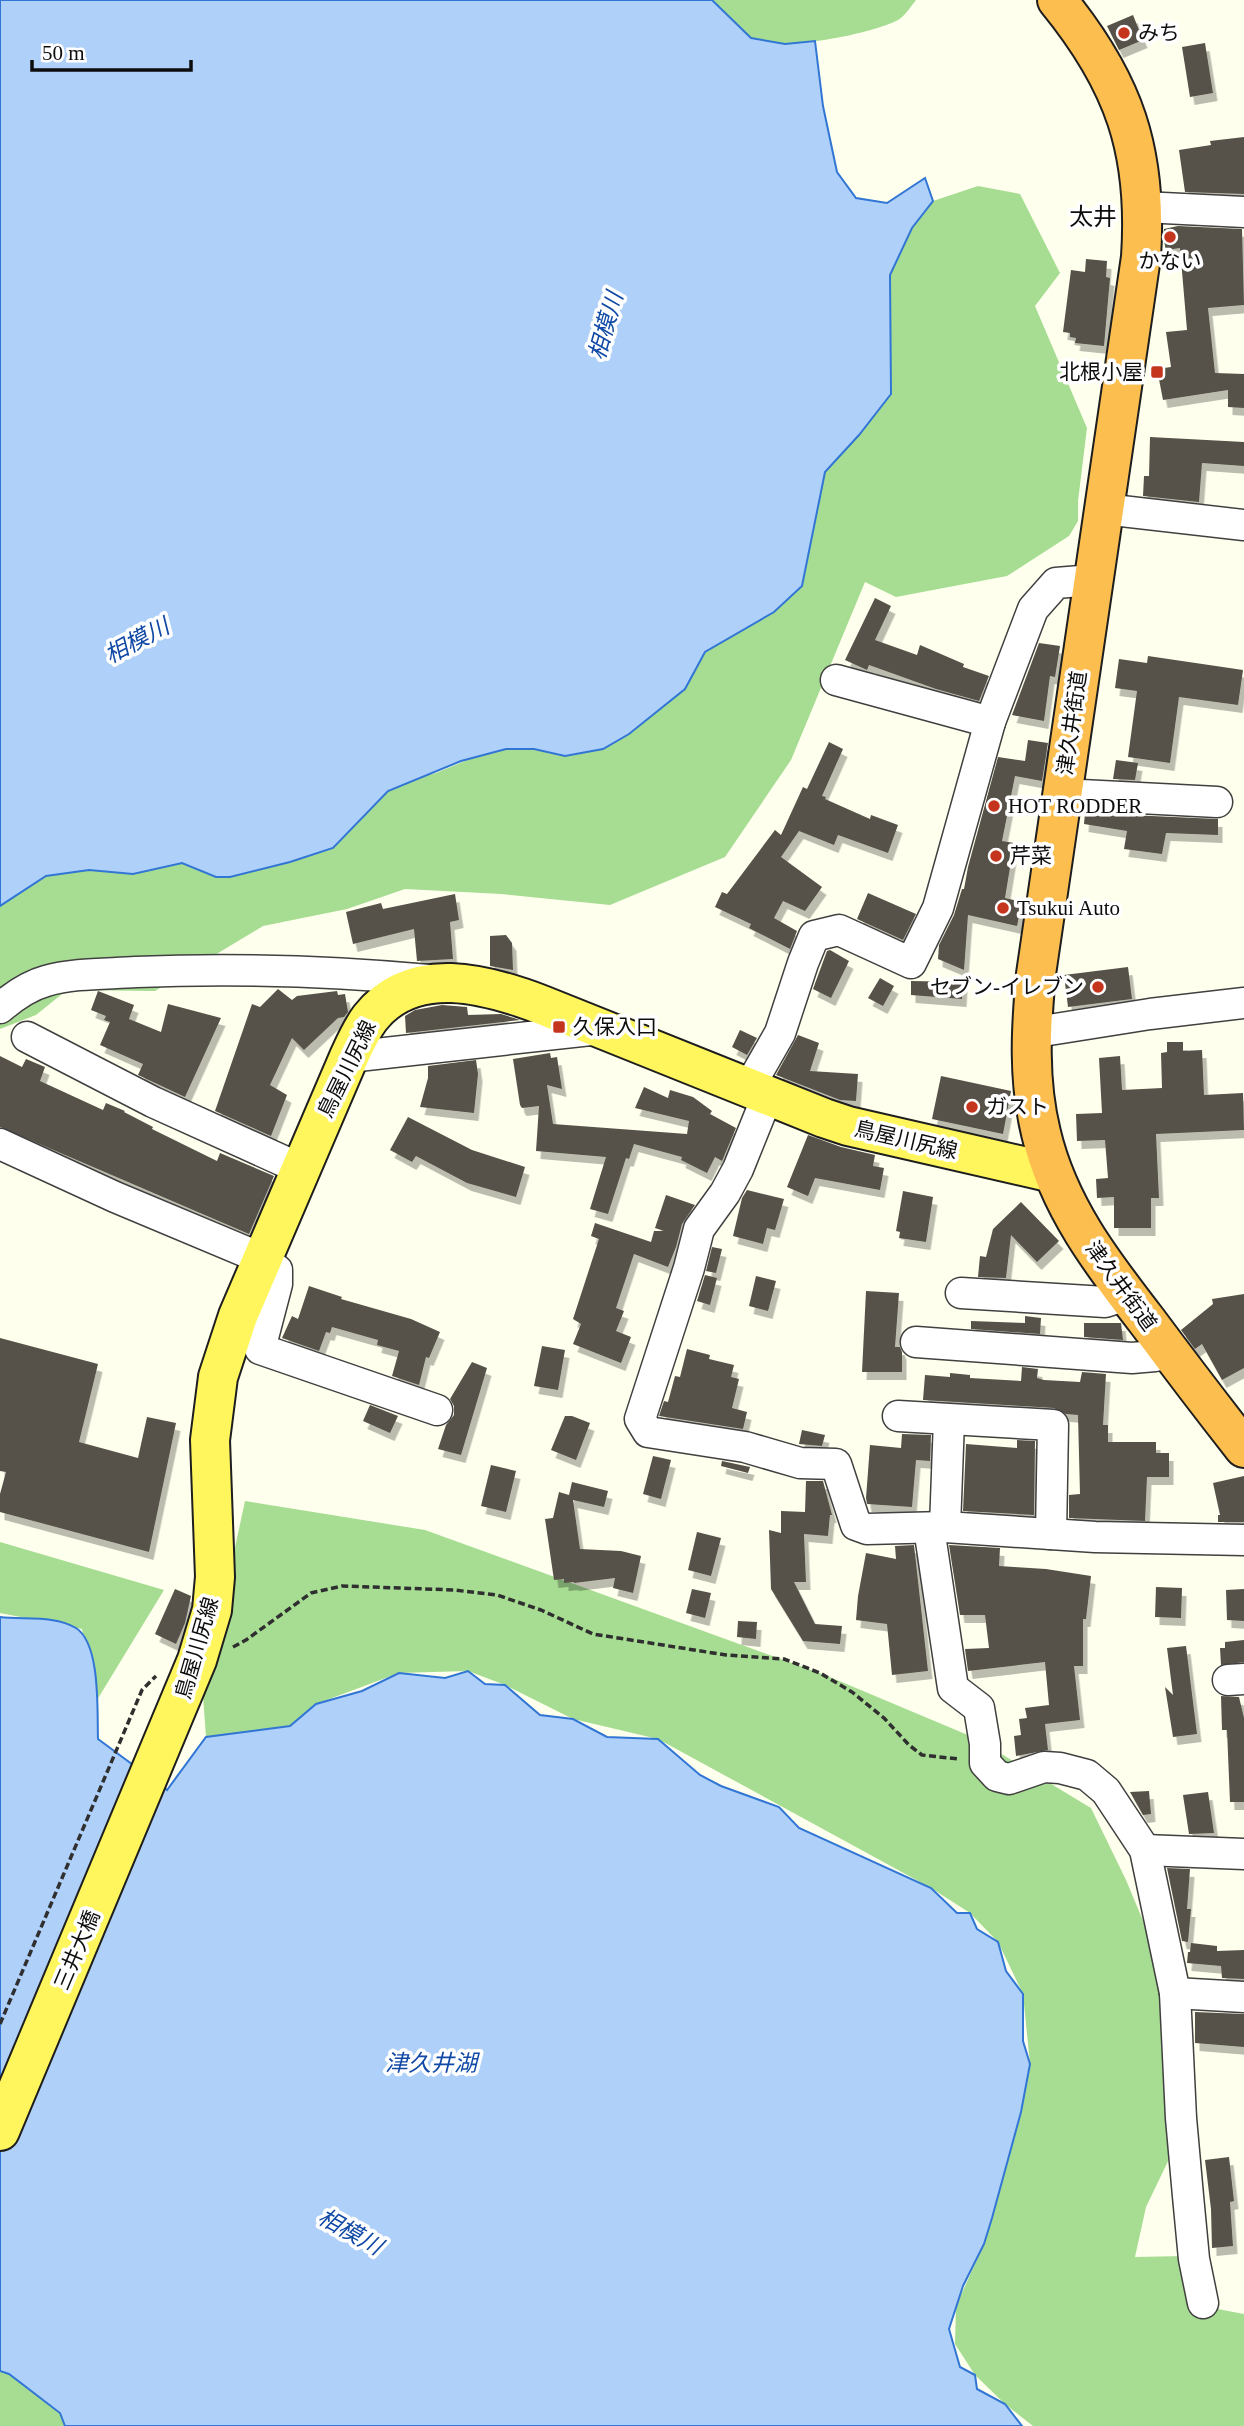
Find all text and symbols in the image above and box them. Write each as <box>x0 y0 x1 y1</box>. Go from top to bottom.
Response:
place label: みち <box>1138 21 1180 45</box>
marker: みち <box>1116 25 1132 41</box>
scale bar <box>32 28 191 72</box>
text: 50 m <box>42 41 85 65</box>
district label: 太井 <box>1069 204 1117 230</box>
marker: かない <box>1162 229 1178 245</box>
place label: かない <box>1139 249 1202 273</box>
water label: 相模川 <box>584 287 628 363</box>
place label: 北根小屋 <box>1059 360 1143 384</box>
marker: 北根小屋 <box>1149 364 1165 380</box>
water label: 相模川 <box>101 612 176 668</box>
street label: 津久井街道 <box>1053 669 1091 777</box>
place label: HOT RODDER <box>1008 794 1142 818</box>
marker: HOT RODDER <box>986 798 1002 814</box>
place label: 芹菜 <box>1010 844 1052 868</box>
marker: 芹菜 <box>988 848 1004 864</box>
place label: Tsukui Auto <box>1017 896 1120 920</box>
marker: Tsukui Auto <box>995 900 1011 916</box>
place label: セブン-イレブン <box>930 975 1084 999</box>
marker: セブン-イレブン <box>1090 979 1106 995</box>
place label: 久保入口 <box>573 1015 657 1039</box>
street label: 鳥屋川尻線 <box>313 1017 381 1121</box>
marker: 久保入口 <box>551 1019 567 1035</box>
place label: ガスト <box>986 1095 1049 1119</box>
marker: ガスト <box>964 1099 980 1115</box>
street label: 鳥屋川尻線 <box>852 1116 960 1164</box>
street label: 津久井街道 <box>1080 1236 1162 1336</box>
street label: 鳥屋川尻線 <box>171 1594 223 1702</box>
street label: 三井大橋 <box>50 1907 104 1993</box>
water label: 津久井湖 <box>385 2051 480 2076</box>
water label: 相模川 <box>314 2204 389 2261</box>

